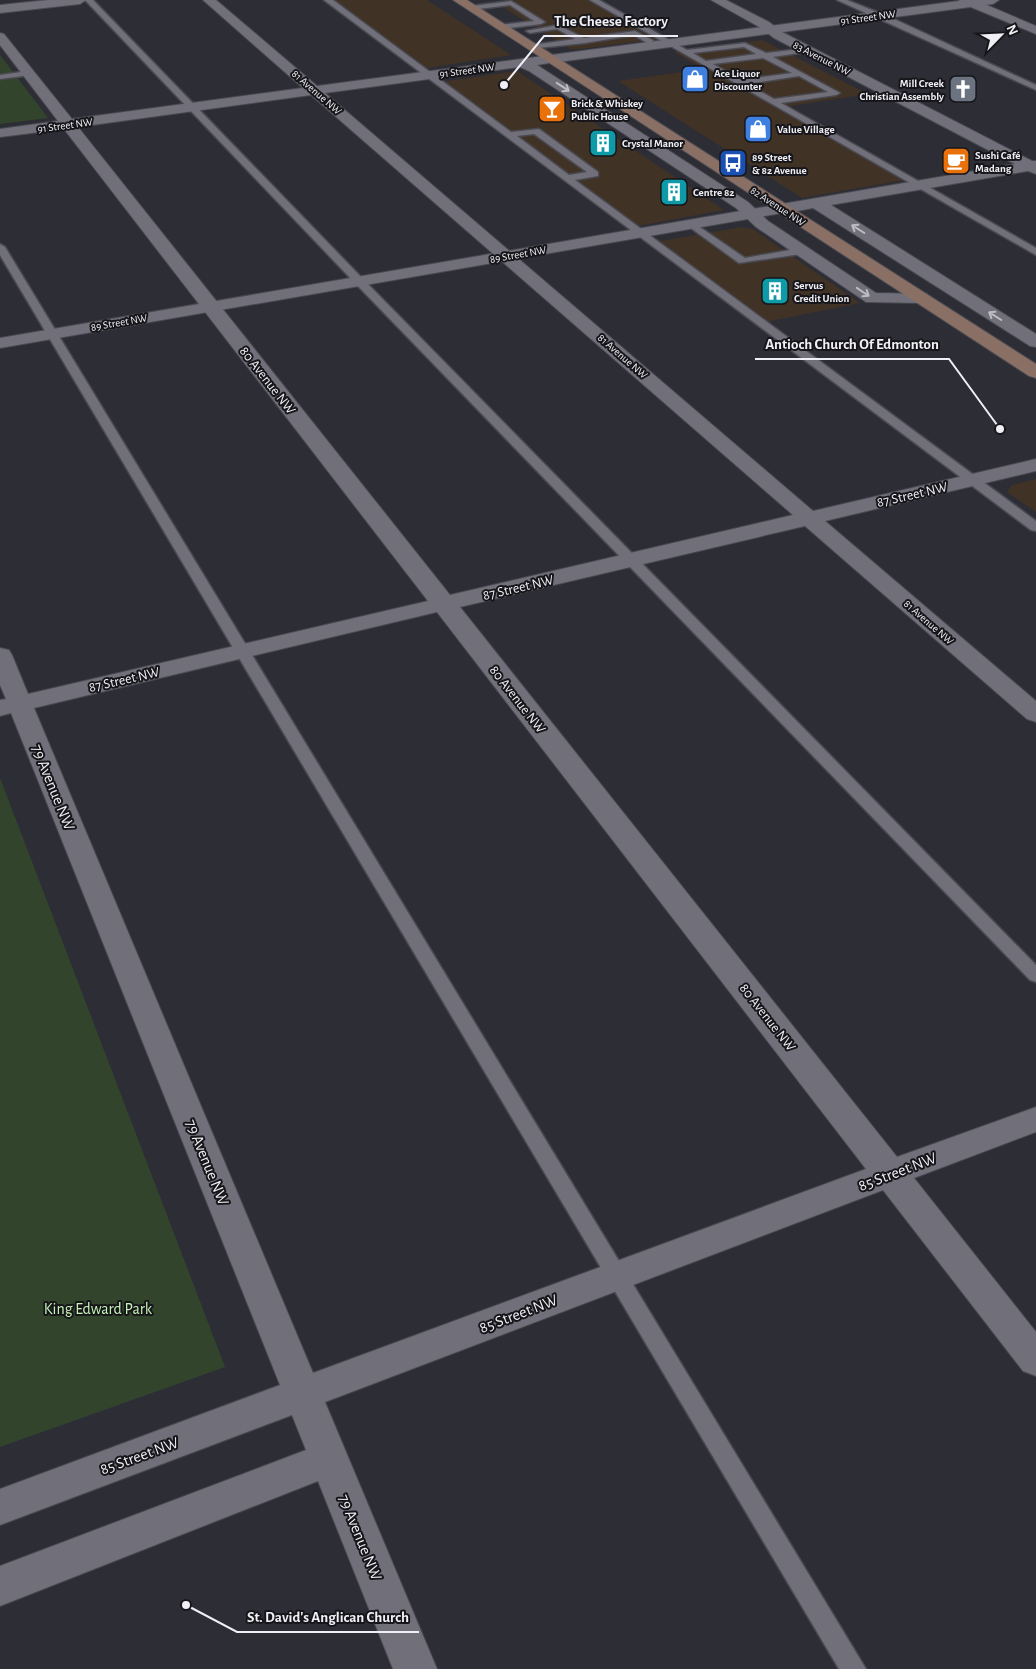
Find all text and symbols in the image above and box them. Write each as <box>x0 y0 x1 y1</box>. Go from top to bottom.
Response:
callout: The Cheese Factory <box>544 6 678 36</box>
street label: 91 Street NW <box>840 8 897 27</box>
north arrow <box>976 10 1026 60</box>
text: The Cheese Factory <box>554 14 668 29</box>
text: N <box>1004 23 1020 37</box>
street label: 83 Avenue NW <box>791 39 852 78</box>
street label: 91 Street NW <box>439 61 496 80</box>
shop icon: Ace Liquor Discounter <box>680 64 710 94</box>
street label: 81 Avenue NW <box>290 68 344 117</box>
place label: Ace Liquor Discounter <box>714 68 762 92</box>
church icon: Mill Creek Christian Assembly <box>948 74 978 104</box>
place label: Mill Creek Christian Assembly <box>860 78 945 102</box>
one-way arrow <box>556 83 570 93</box>
bar icon: Brick & Whiskey Public House <box>537 94 567 124</box>
place label: Brick & Whiskey Public House <box>571 98 643 122</box>
shop icon: Value Village <box>743 114 773 144</box>
street label: 91 Street NW <box>37 116 94 135</box>
place label: Value Village <box>777 124 835 135</box>
building icon: Crystal Manor <box>588 128 618 158</box>
place label: Crystal Manor <box>622 138 683 149</box>
cafe icon: Sushi Café Madang <box>941 146 971 176</box>
bus stop icon: 89 Street & 82 Avenue <box>718 148 748 178</box>
place label: Sushi Café Madang <box>975 150 1020 174</box>
place label: 89 Street & 82 Avenue <box>752 152 807 176</box>
building icon: Centre 82 <box>659 177 689 207</box>
street label: 82 Avenue NW <box>748 185 807 228</box>
place label: Centre 82 <box>693 187 735 198</box>
one-way arrow <box>851 223 865 233</box>
street label: 89 Street NW <box>489 244 547 265</box>
building icon: Servus Credit Union <box>760 276 790 306</box>
place label: Servus Credit Union <box>794 280 849 304</box>
one-way arrow <box>855 287 869 297</box>
one-way arrow <box>988 310 1002 320</box>
street label: 89 Street NW <box>90 312 148 333</box>
callout: Antioch Church Of Edmonton <box>755 329 949 359</box>
street label: 81 Avenue NW <box>596 332 650 381</box>
text: Antioch Church Of Edmonton <box>765 337 939 352</box>
street label: 80 Avenue NW <box>237 344 298 417</box>
street label: 87 Street NW <box>876 480 949 510</box>
street label: 87 Street NW <box>482 573 555 603</box>
street label: 81 Avenue NW <box>902 598 956 647</box>
street label: 80 Avenue NW <box>487 663 548 736</box>
street label: 87 Street NW <box>88 665 161 695</box>
street label: 79 Avenue NW <box>29 742 78 833</box>
street label: 80 Avenue NW <box>737 981 798 1054</box>
street label: 79 Avenue NW <box>183 1117 232 1208</box>
street label: 85 Street NW <box>856 1149 939 1194</box>
street label: 85 Street NW <box>477 1291 560 1336</box>
park label: King Edward Park <box>44 1301 153 1317</box>
street label: 85 Street NW <box>98 1434 181 1478</box>
street label: 79 Avenue NW <box>336 1492 385 1583</box>
callout: St. David's Anglican Church <box>237 1602 419 1632</box>
text: St. David's Anglican Church <box>247 1610 409 1625</box>

